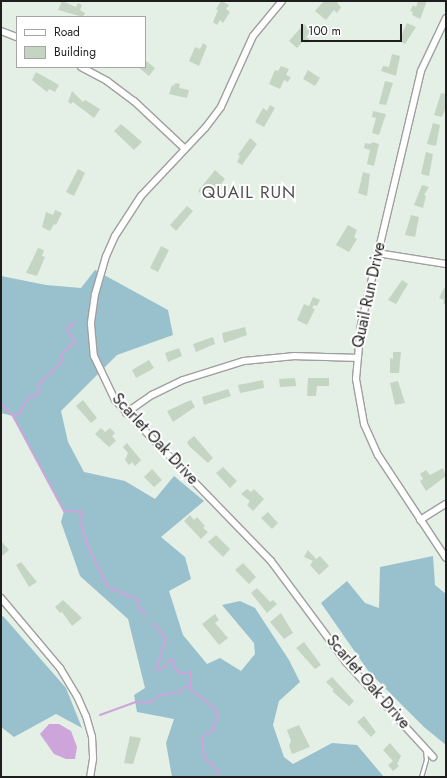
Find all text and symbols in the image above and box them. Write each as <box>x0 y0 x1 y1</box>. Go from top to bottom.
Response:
legend <box>16 16 146 68</box>
scale bar <box>303 16 404 42</box>
text: 100 m <box>308 22 341 40</box>
text: Road <box>54 23 80 41</box>
text: Building <box>54 43 96 61</box>
district label: QUAIL RUN <box>202 183 296 203</box>
street label: Quail Run Drive <box>348 240 390 350</box>
street label: Scarlet Oak Drive <box>108 389 202 489</box>
street label: Scarlet Oak Drive <box>322 631 414 733</box>

